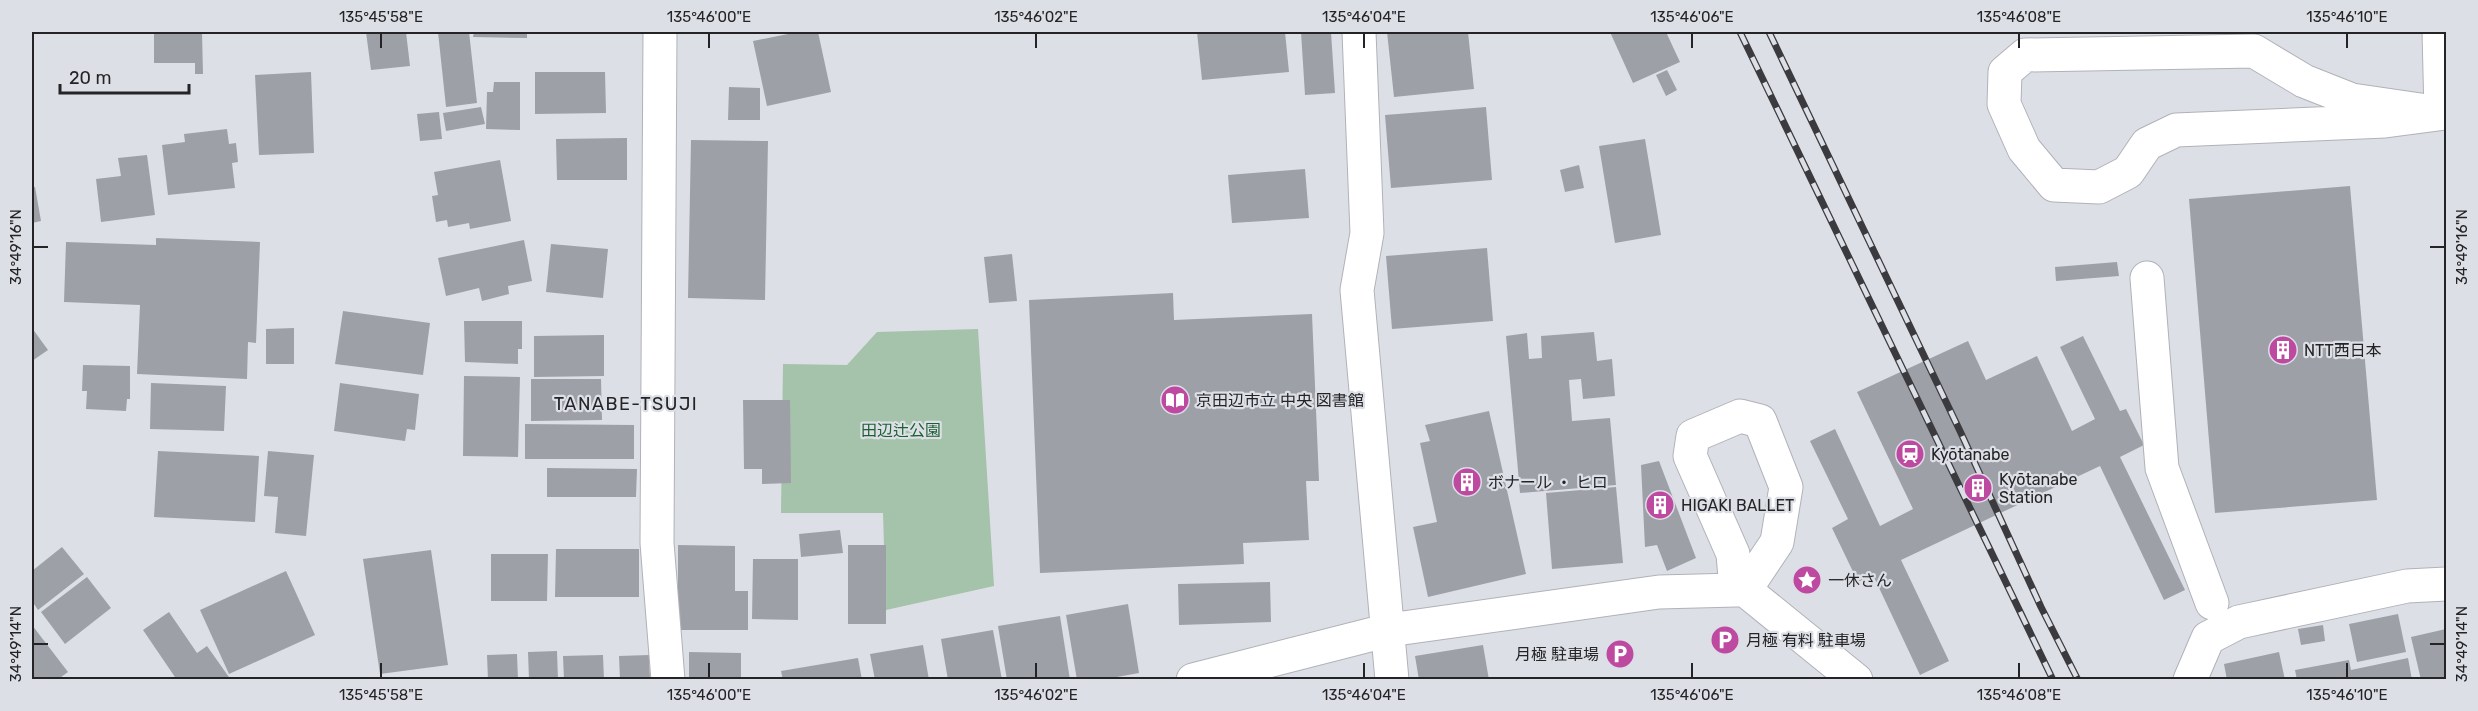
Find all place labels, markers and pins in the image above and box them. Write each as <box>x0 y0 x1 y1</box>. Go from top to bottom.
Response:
building icon: NTT西日本 <box>2267 334 2299 366</box>
place label: NTT西日本 <box>2304 341 2382 360</box>
library icon: 京田辺市立 中央 図書館 <box>1159 384 1191 416</box>
place label: 京田辺市立 中央 図書館 <box>1196 391 1364 410</box>
station icon: Kyōtanabe <box>1894 438 1926 470</box>
place label: Kyōtanabe <box>1931 445 2010 464</box>
building icon: ボナール ・ ヒロ <box>1451 466 1483 498</box>
place label: Kyōtanabe Station <box>1999 470 2078 507</box>
building icon: Kyōtanabe Station <box>1962 472 1994 504</box>
place label: ボナール ・ ヒロ <box>1488 473 1608 492</box>
building icon: HIGAKI BALLET <box>1644 489 1676 521</box>
place label: HIGAKI BALLET <box>1681 496 1794 515</box>
place icon: 一休さん <box>1791 564 1823 596</box>
place label: 一休さん <box>1828 571 1892 590</box>
parking icon: 月極 有料 駐車場 <box>1709 624 1741 656</box>
place label: 月極 有料 駐車場 <box>1746 631 1866 650</box>
parking icon: 月極 駐車場 <box>1604 638 1636 670</box>
place label: 月極 駐車場 <box>1515 645 1599 664</box>

